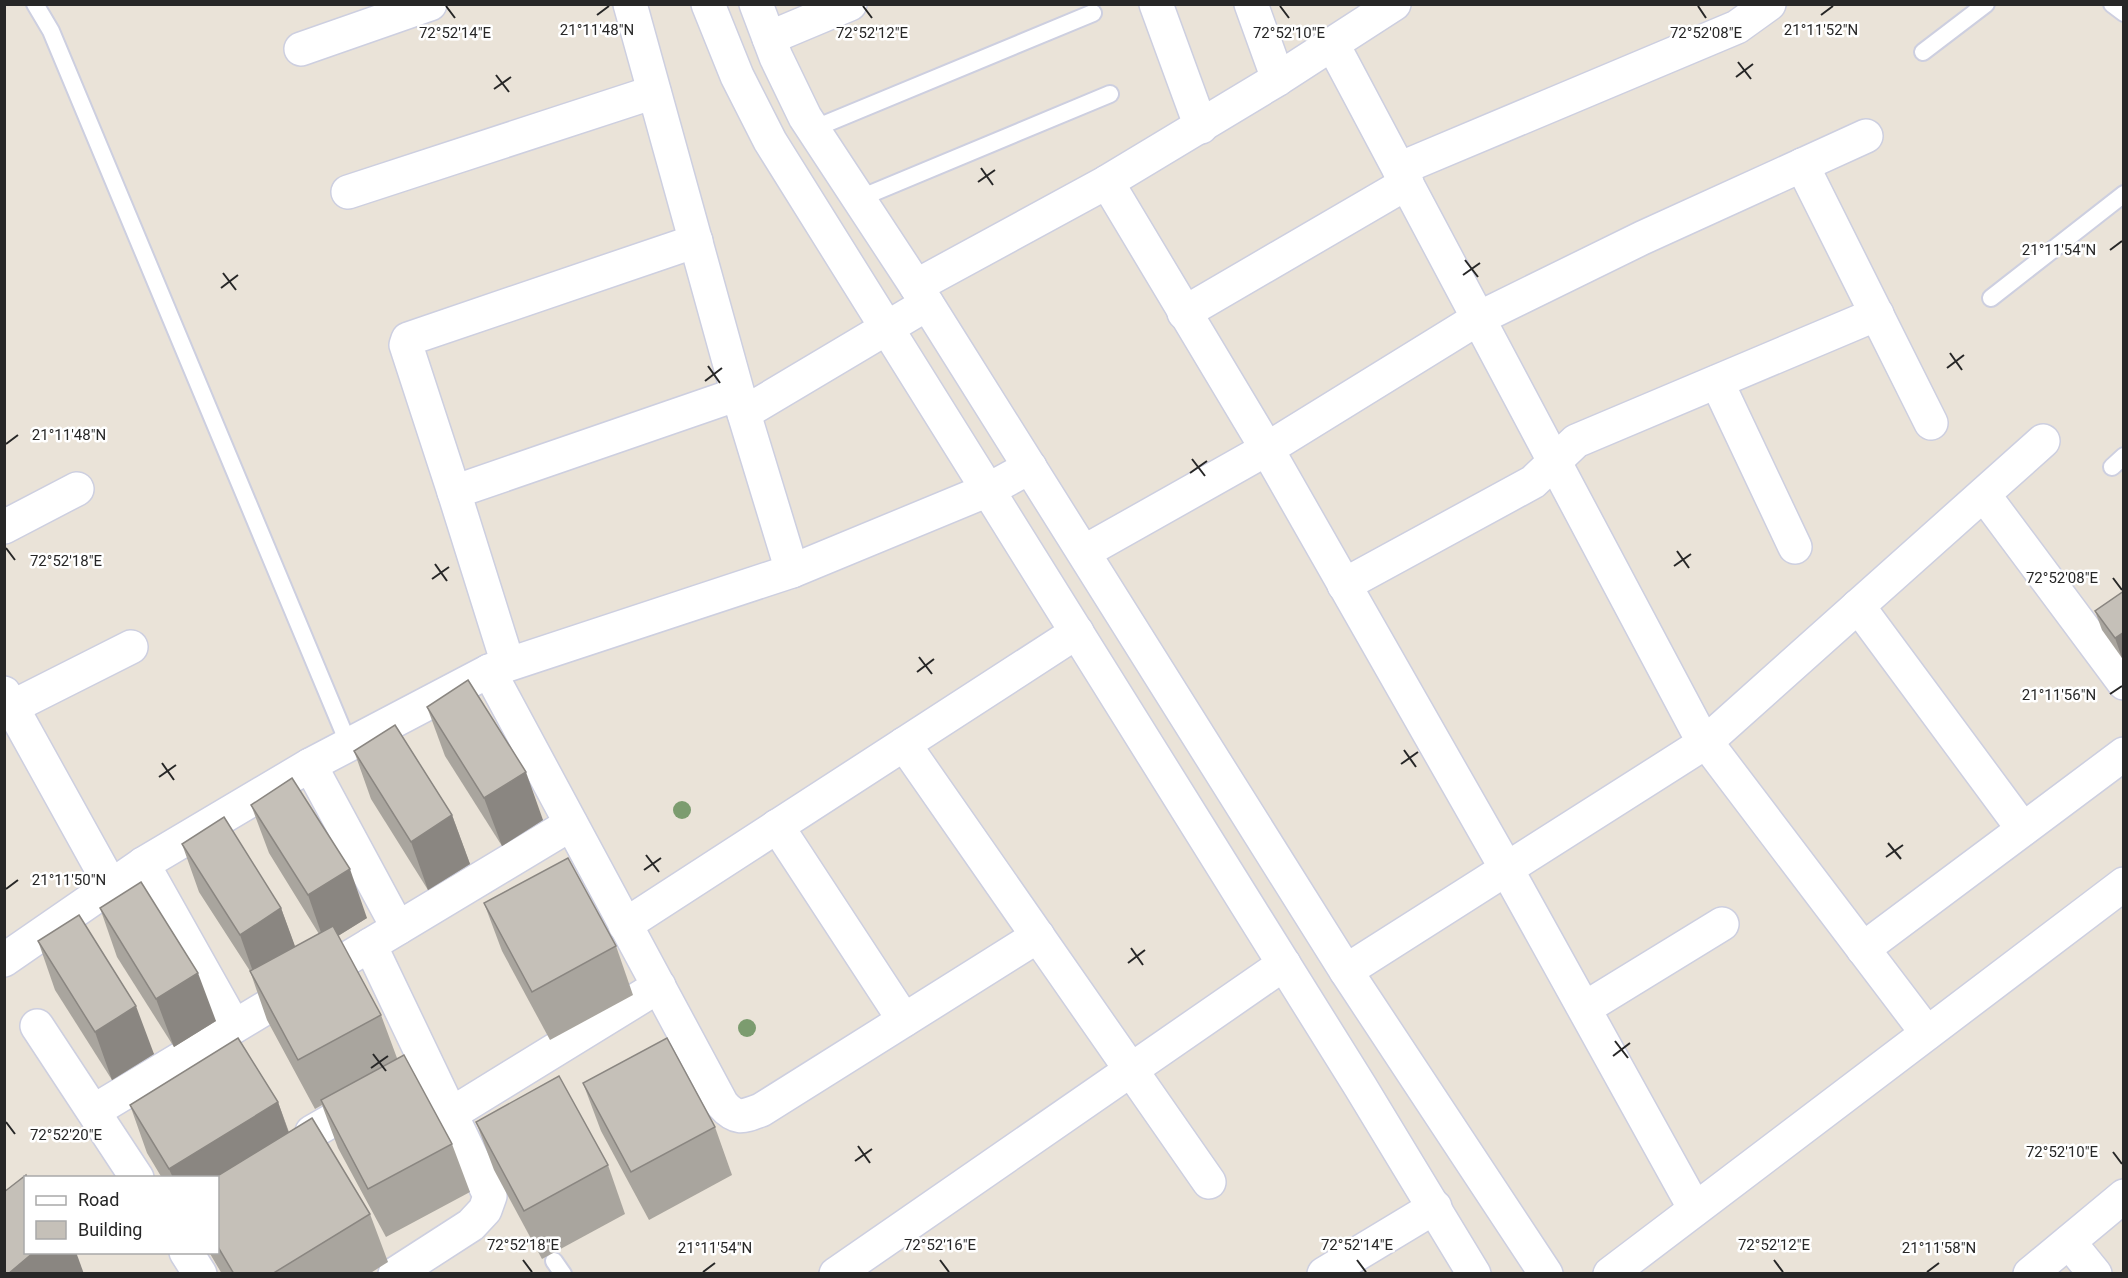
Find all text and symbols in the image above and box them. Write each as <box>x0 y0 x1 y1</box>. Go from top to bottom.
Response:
text: 21°11'48"N <box>560 21 634 39</box>
text: 21°11'52"N <box>1784 21 1858 39</box>
text: 72°52'14"E <box>419 24 492 42</box>
text: 72°52'12"E <box>836 24 909 42</box>
text: 72°52'10"E <box>1253 24 1326 42</box>
text: 72°52'08"E <box>1670 24 1743 42</box>
text: 21°11'54"N <box>2022 241 2096 259</box>
text: 21°11'48"N <box>32 426 106 444</box>
text: 72°52'18"E <box>30 552 103 570</box>
text: 72°52'08"E <box>2026 569 2099 587</box>
text: 21°11'56"N <box>2022 686 2096 704</box>
text: 21°11'50"N <box>32 871 106 889</box>
text: 72°52'20"E <box>30 1126 103 1144</box>
text: 72°52'10"E <box>2026 1143 2099 1161</box>
legend <box>24 1176 219 1254</box>
text: Road <box>78 1189 119 1210</box>
text: Building <box>78 1219 142 1240</box>
text: 72°52'18"E <box>487 1236 560 1254</box>
text: 72°52'16"E <box>904 1236 977 1254</box>
text: 72°52'14"E <box>1321 1236 1394 1254</box>
text: 72°52'12"E <box>1738 1236 1811 1254</box>
text: 21°11'54"N <box>678 1239 752 1257</box>
text: 21°11'58"N <box>1902 1239 1976 1257</box>

